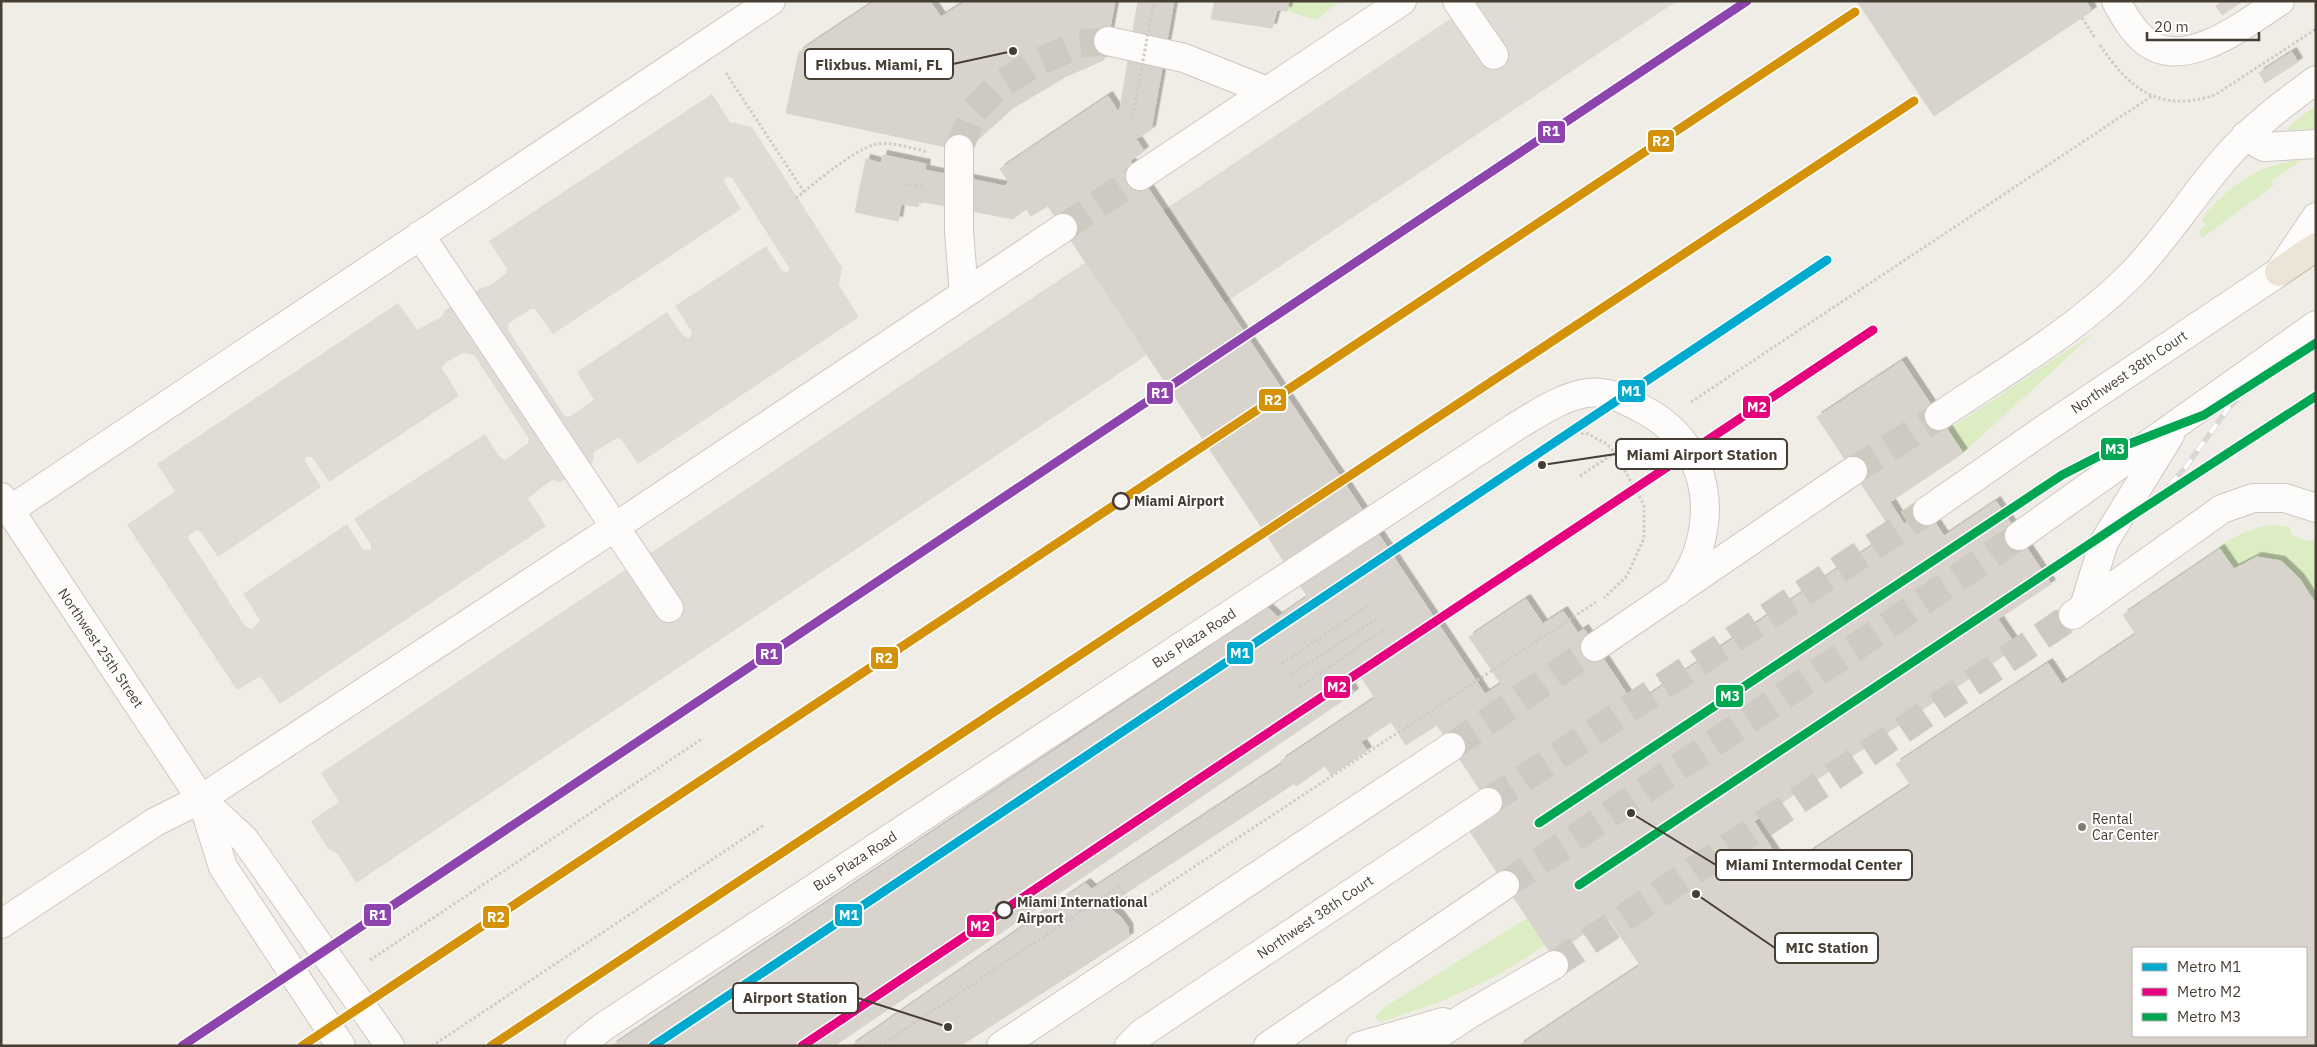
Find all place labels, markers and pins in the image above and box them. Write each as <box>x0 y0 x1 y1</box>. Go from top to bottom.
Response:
callout: Flixbus. Miami, FL <box>805 49 953 79</box>
callout: Miami Airport Station <box>1616 439 1787 469</box>
marker: Miami Airport <box>1112 492 1130 510</box>
place label: Miami Airport <box>1134 492 1224 510</box>
place label: Rental Car Center <box>2092 810 2159 844</box>
marker: Rental Car Center <box>2076 821 2088 833</box>
callout: Miami Intermodal Center <box>1716 850 1912 880</box>
place label: Miami International Airport <box>1017 893 1148 927</box>
marker: Miami International Airport <box>995 901 1013 919</box>
callout: MIC Station <box>1775 933 1878 963</box>
callout: Airport Station <box>733 983 858 1013</box>

